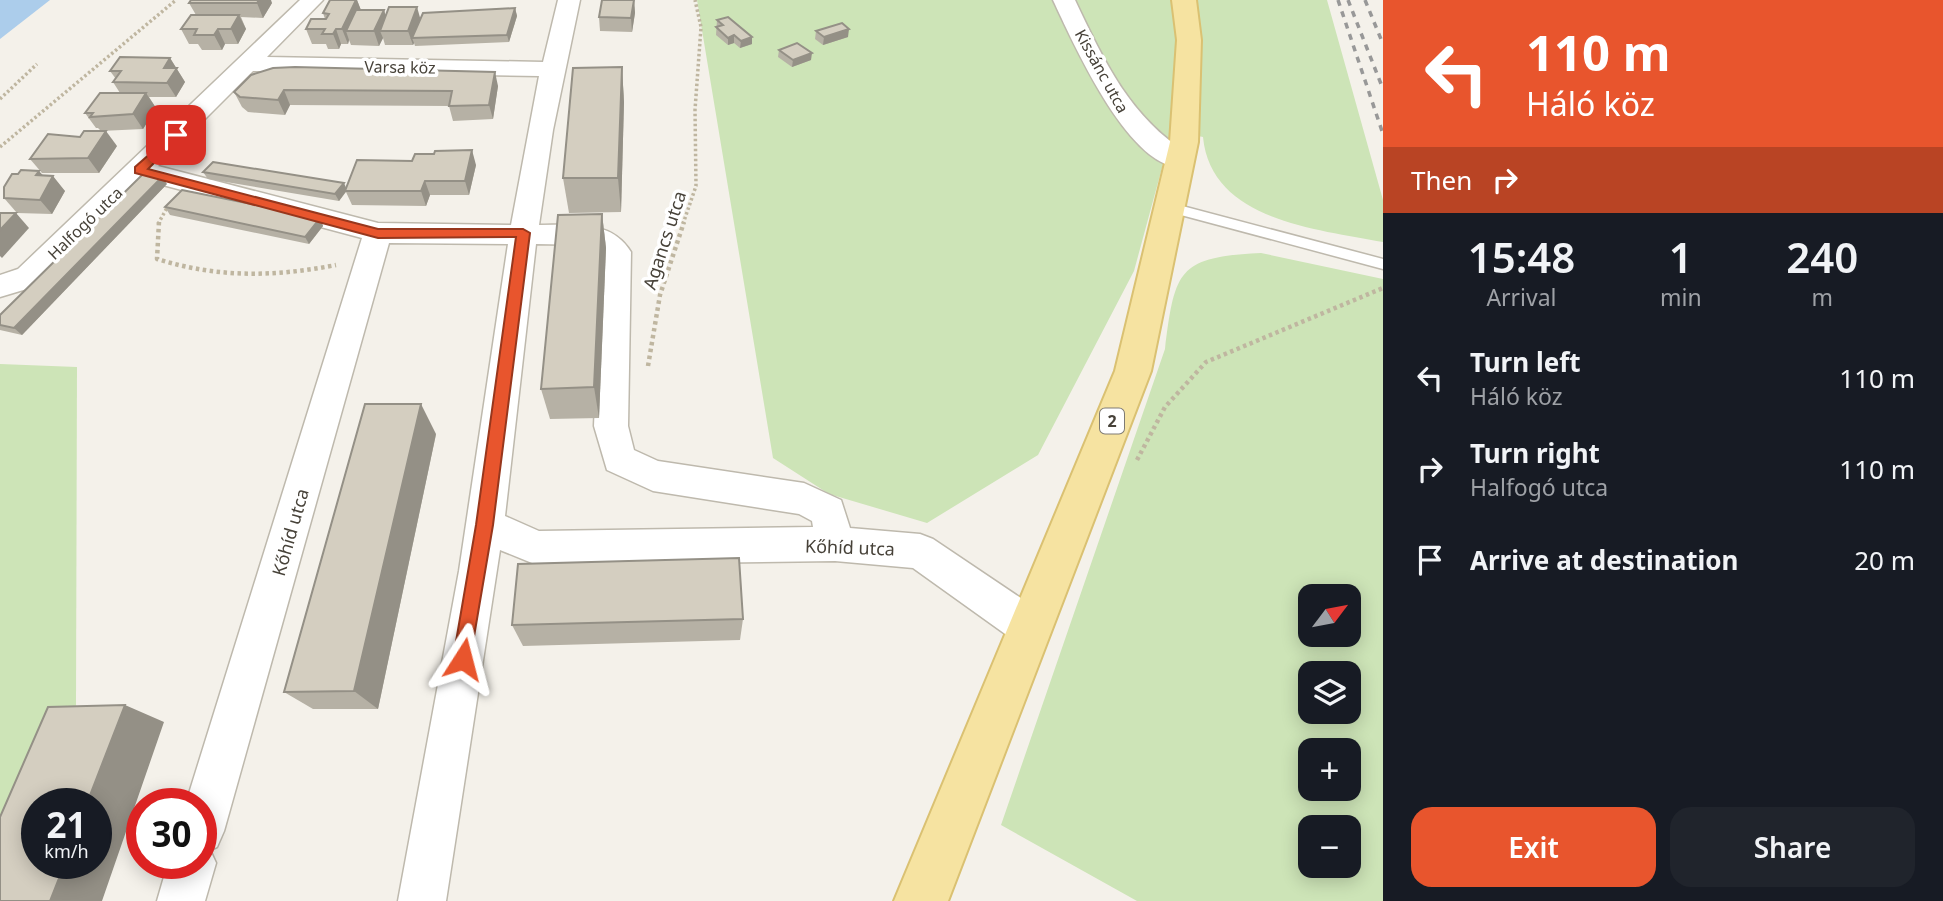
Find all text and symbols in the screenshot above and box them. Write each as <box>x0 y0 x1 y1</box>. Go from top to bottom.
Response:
text: 110 m <box>1526 19 1671 85</box>
street label: Kissánc utca <box>1070 25 1134 117</box>
icon: left <box>1411 28 1502 119</box>
street label: Varsa köz <box>364 55 436 79</box>
text: Háló köz <box>1526 82 1655 125</box>
pin <box>146 105 206 165</box>
icon: arrive <box>157 116 195 154</box>
icon: right <box>1486 161 1524 199</box>
text: Then <box>1411 162 1472 198</box>
street label: Halfogó utca <box>43 182 127 264</box>
street label: Agancs utca <box>637 188 691 292</box>
text: 15:48 <box>1468 228 1575 285</box>
text: 1 <box>1669 228 1693 285</box>
text: 240 <box>1786 228 1858 285</box>
text: Arrival <box>1486 281 1557 313</box>
text: min <box>1660 281 1702 313</box>
text: m <box>1812 281 1833 313</box>
text: Turn left <box>1470 344 1581 380</box>
icon: left <box>1411 359 1449 397</box>
text: 110 m <box>1839 360 1915 396</box>
text: Háló köz <box>1470 380 1563 412</box>
road number: 2 <box>1100 408 1124 434</box>
text: Turn right <box>1470 435 1600 471</box>
icon: right <box>1411 450 1449 488</box>
text: 110 m <box>1839 451 1915 487</box>
text: Halfogó utca <box>1470 471 1608 503</box>
street label: Kőhíd utca <box>266 485 314 579</box>
street label: Kőhíd utca <box>805 533 895 561</box>
icon: arrive <box>1411 541 1449 579</box>
text: Arrive at destination <box>1470 542 1739 578</box>
text: 20 m <box>1854 542 1915 578</box>
north arrow <box>1298 584 1362 648</box>
map controls <box>1298 584 1361 878</box>
position arrow <box>426 622 500 696</box>
button: layers <box>1298 661 1361 724</box>
button: + <box>1298 738 1361 801</box>
speed limit sign: 30 <box>126 788 217 879</box>
text: 21 <box>46 801 87 848</box>
button: Exit <box>1411 807 1656 887</box>
button: Share <box>1670 807 1915 887</box>
button: − <box>1298 815 1361 878</box>
text: km/h <box>44 839 89 863</box>

